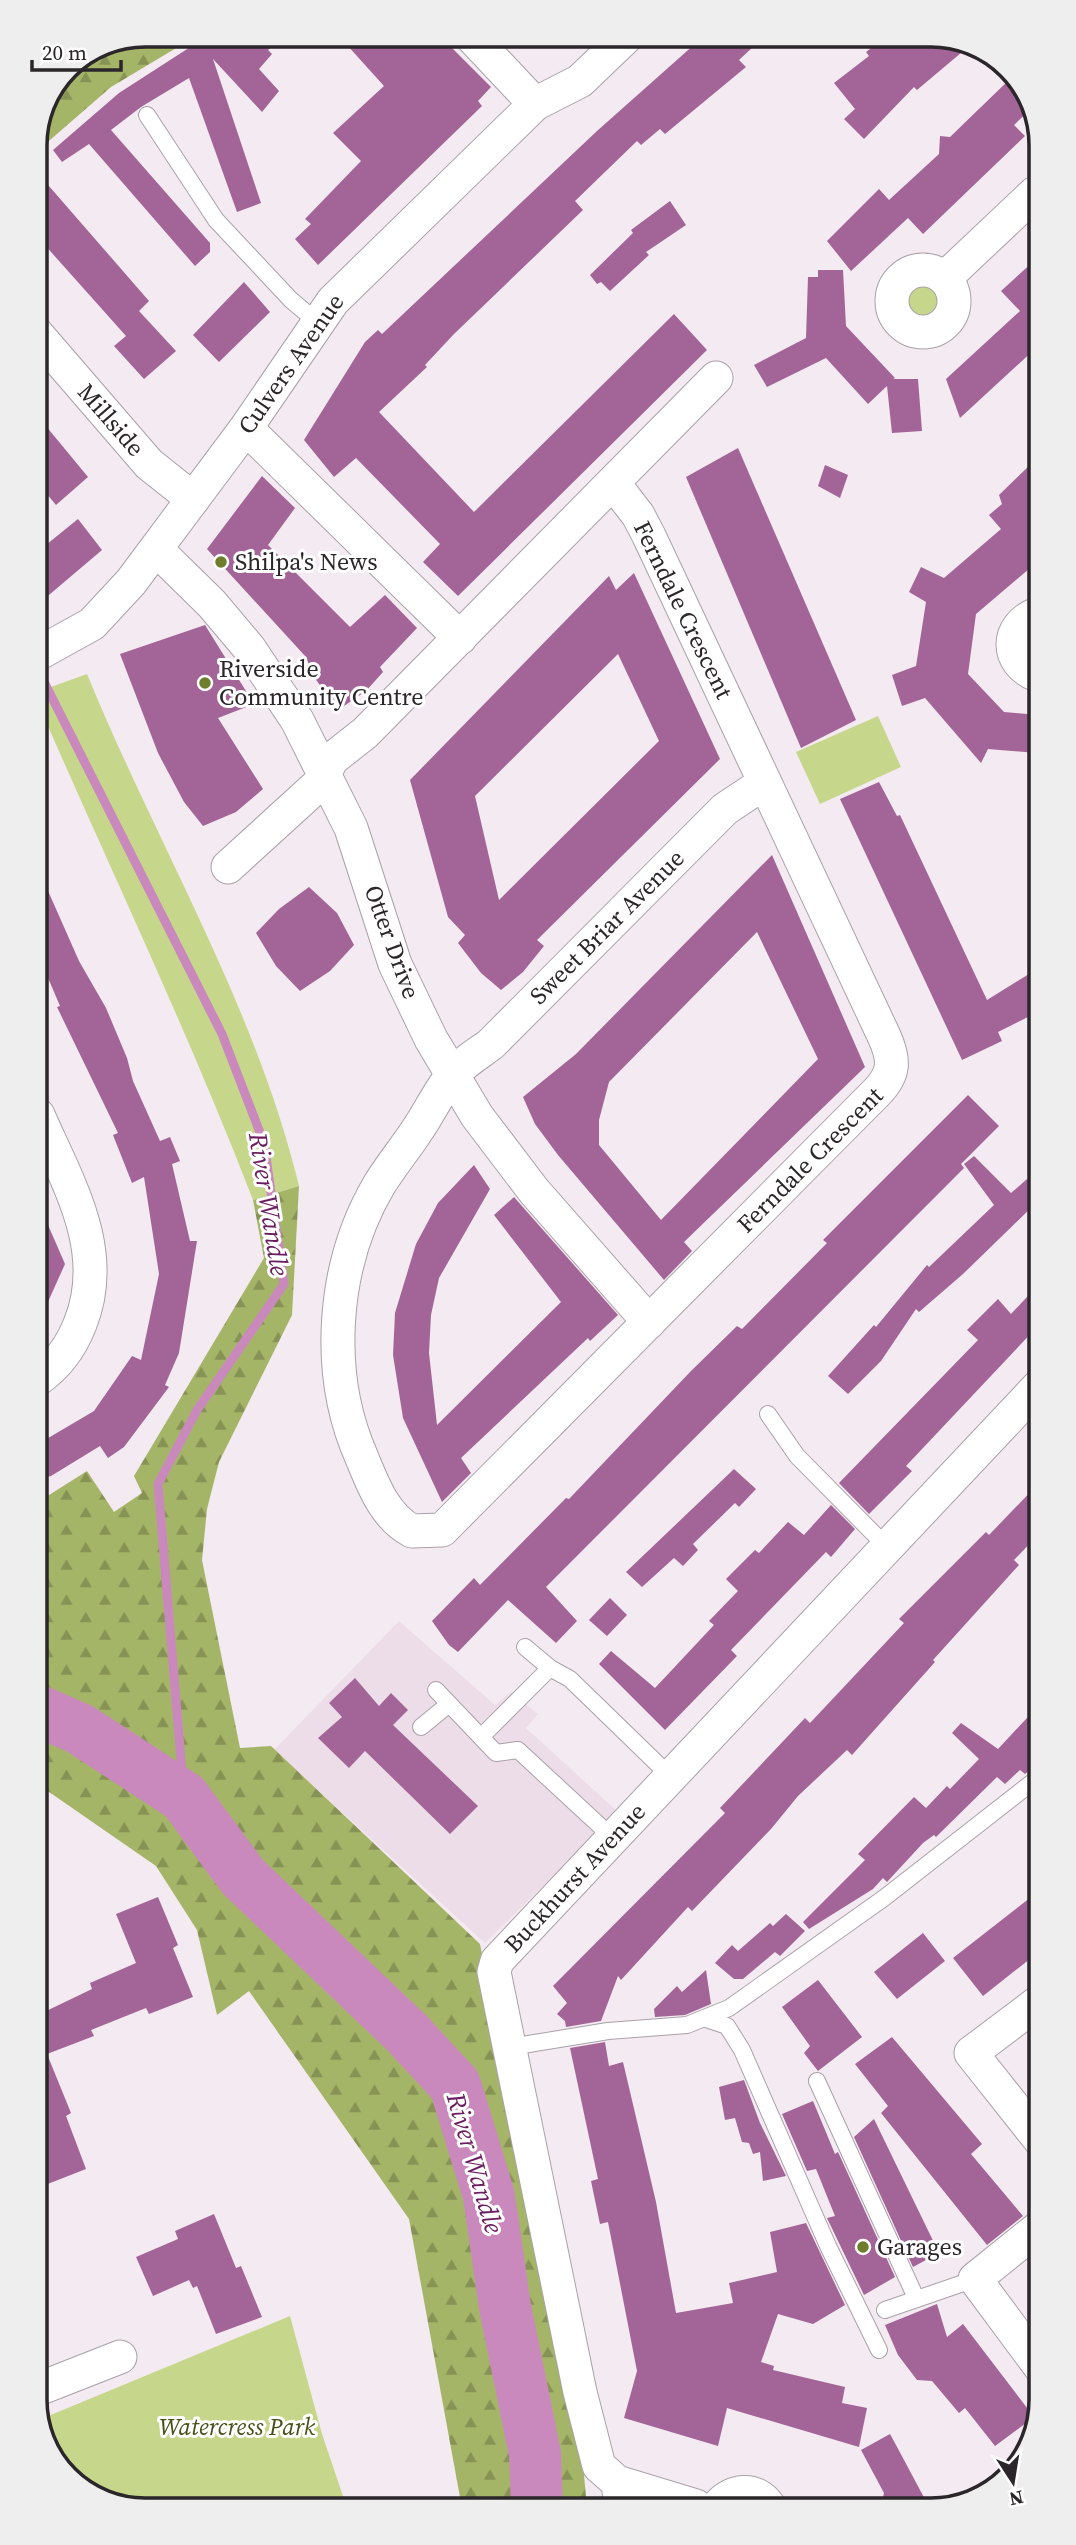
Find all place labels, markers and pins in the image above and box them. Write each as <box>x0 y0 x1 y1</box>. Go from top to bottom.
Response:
place label: Shilpa's News <box>235 545 378 578</box>
marker: Shilpa's News <box>213 554 229 570</box>
place label: Riverside Community Centre <box>219 652 424 713</box>
marker: Riverside Community Centre <box>197 675 213 691</box>
place label: Garages <box>877 2230 962 2263</box>
marker: Garages <box>855 2239 871 2255</box>

